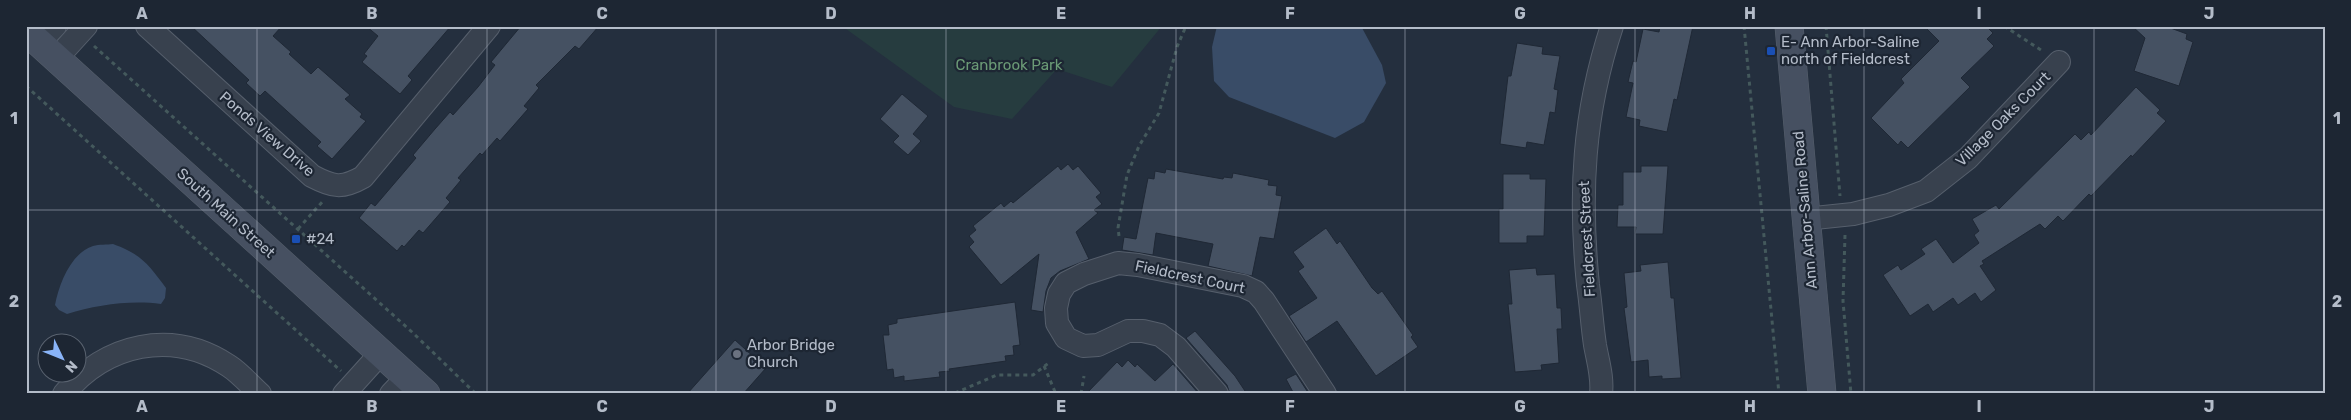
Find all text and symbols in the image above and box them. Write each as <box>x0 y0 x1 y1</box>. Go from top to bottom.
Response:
text: A <box>136 4 148 23</box>
text: B <box>366 4 378 23</box>
text: C <box>596 4 608 23</box>
text: D <box>825 4 837 23</box>
text: E <box>1056 4 1066 23</box>
text: F <box>1285 4 1295 23</box>
text: G <box>1514 4 1526 23</box>
text: H <box>1744 4 1756 23</box>
text: I <box>1976 4 1982 23</box>
text: J <box>2204 4 2214 23</box>
place label: E- Ann Arbor-Saline north of Fieldcrest <box>1781 33 1920 68</box>
marker: E- Ann Arbor-Saline north of Fieldcrest <box>1765 45 1777 57</box>
park label: Cranbrook Park <box>955 56 1063 74</box>
street label: Village Oaks Court <box>1952 68 2054 170</box>
street label: Ponds View Drive <box>216 88 318 180</box>
text: 1 <box>10 109 18 128</box>
text: 1 <box>2333 109 2341 128</box>
street label: Ann Arbor-Saline Road <box>1789 130 1821 290</box>
street label: South Main Street <box>173 164 279 262</box>
street label: Fieldcrest Street <box>1575 180 1599 297</box>
place label: #24 <box>306 230 334 248</box>
marker: #24 <box>290 233 302 245</box>
street label: Fieldcrest Court <box>1133 257 1247 297</box>
text: 2 <box>9 292 19 311</box>
text: 2 <box>2332 292 2342 311</box>
north arrow <box>38 332 88 382</box>
place label: Arbor Bridge Church <box>747 336 835 371</box>
marker: Arbor Bridge Church <box>731 348 743 360</box>
text: N <box>61 357 81 376</box>
text: A <box>136 397 148 416</box>
text: B <box>366 397 378 416</box>
text: C <box>596 397 608 416</box>
text: D <box>825 397 837 416</box>
text: E <box>1056 397 1066 416</box>
text: F <box>1285 397 1295 416</box>
text: G <box>1514 397 1526 416</box>
text: H <box>1744 397 1756 416</box>
text: I <box>1976 397 1982 416</box>
text: J <box>2204 397 2214 416</box>

